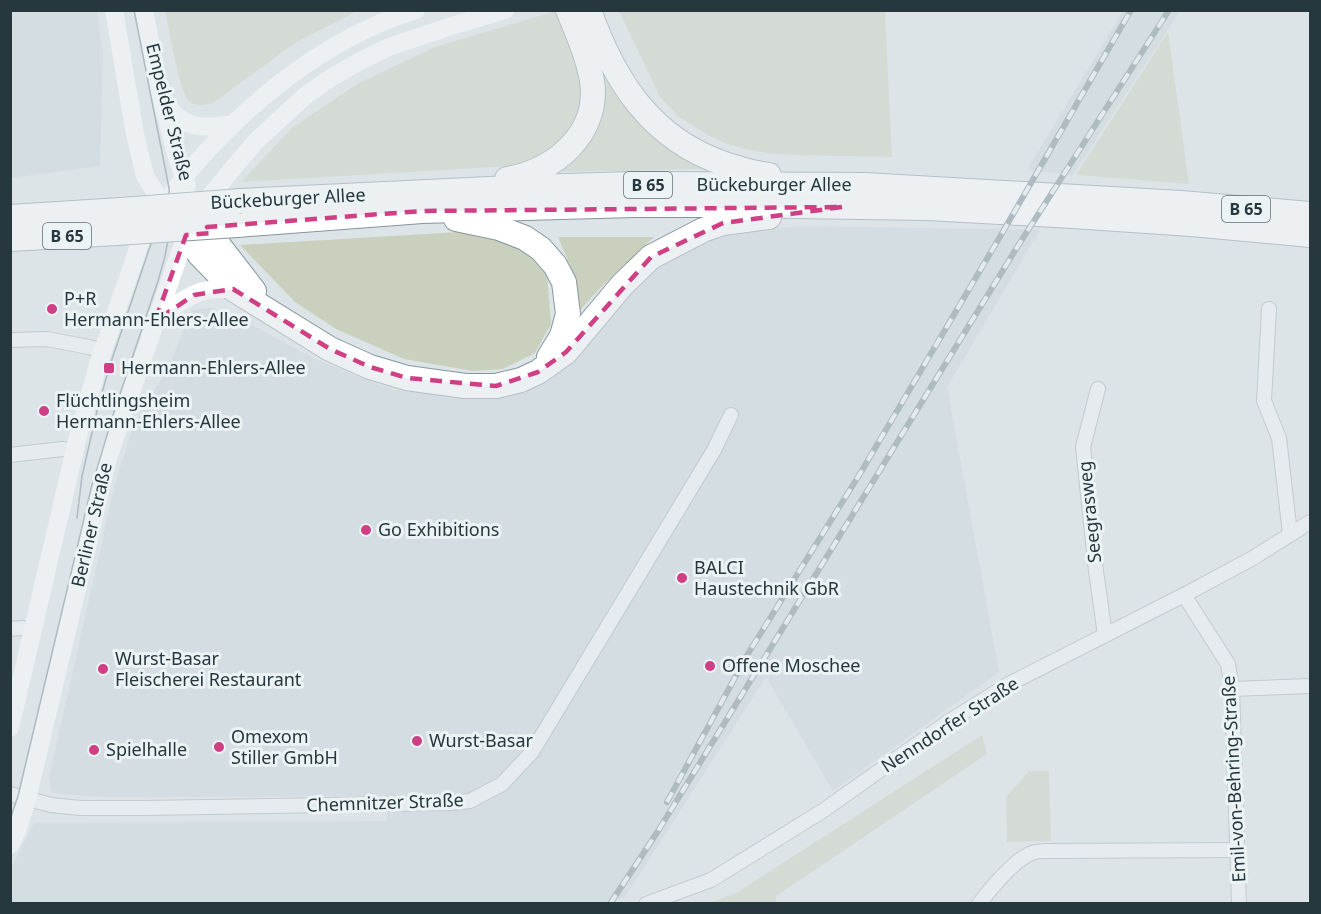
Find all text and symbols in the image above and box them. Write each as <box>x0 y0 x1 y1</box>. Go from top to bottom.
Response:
street label: Empelder Straße <box>141 40 199 183</box>
road number: B 65 <box>624 172 672 198</box>
street label: Bückeburger Allee <box>696 172 852 196</box>
street label: Bückeburger Allee <box>210 182 366 214</box>
road number: B 65 <box>1222 196 1270 222</box>
road number: B 65 <box>43 223 91 249</box>
place label: P+R Hermann-Ehlers-Allee <box>64 286 249 331</box>
marker: P+R Hermann-Ehlers-Allee <box>45 302 59 316</box>
place label: Hermann-Ehlers-Allee <box>121 355 306 379</box>
marker: Hermann-Ehlers-Allee <box>102 361 116 375</box>
place label: Flüchtlingsheim Hermann-Ehlers-Allee <box>56 388 241 433</box>
marker: Flüchtlingsheim Hermann-Ehlers-Allee <box>37 404 51 418</box>
street label: Berliner Straße <box>65 460 117 589</box>
street label: Seegrasweg <box>1072 460 1106 564</box>
place label: Go Exhibitions <box>378 517 499 541</box>
marker: Go Exhibitions <box>359 523 373 537</box>
place label: BALCI Haustechnik GbR <box>694 555 839 600</box>
marker: BALCI Haustechnik GbR <box>675 571 689 585</box>
place label: Wurst-Basar Fleischerei Restaurant <box>115 646 302 691</box>
place label: Offene Moschee <box>722 653 860 677</box>
marker: Offene Moschee <box>703 659 717 673</box>
marker: Wurst-Basar Fleischerei Restaurant <box>96 662 110 676</box>
street label: Nenndorfer Straße <box>876 671 1023 778</box>
street label: Emil-von-Behring-Straße <box>1216 675 1250 883</box>
place label: Omexom Stiller GmbH <box>231 724 338 769</box>
place label: Wurst-Basar <box>429 728 534 752</box>
marker: Wurst-Basar <box>410 734 424 748</box>
place label: Spielhalle <box>106 737 187 761</box>
marker: Omexom Stiller GmbH <box>212 740 226 754</box>
marker: Spielhalle <box>87 743 101 757</box>
street label: Chemnitzer Straße <box>306 787 464 817</box>

